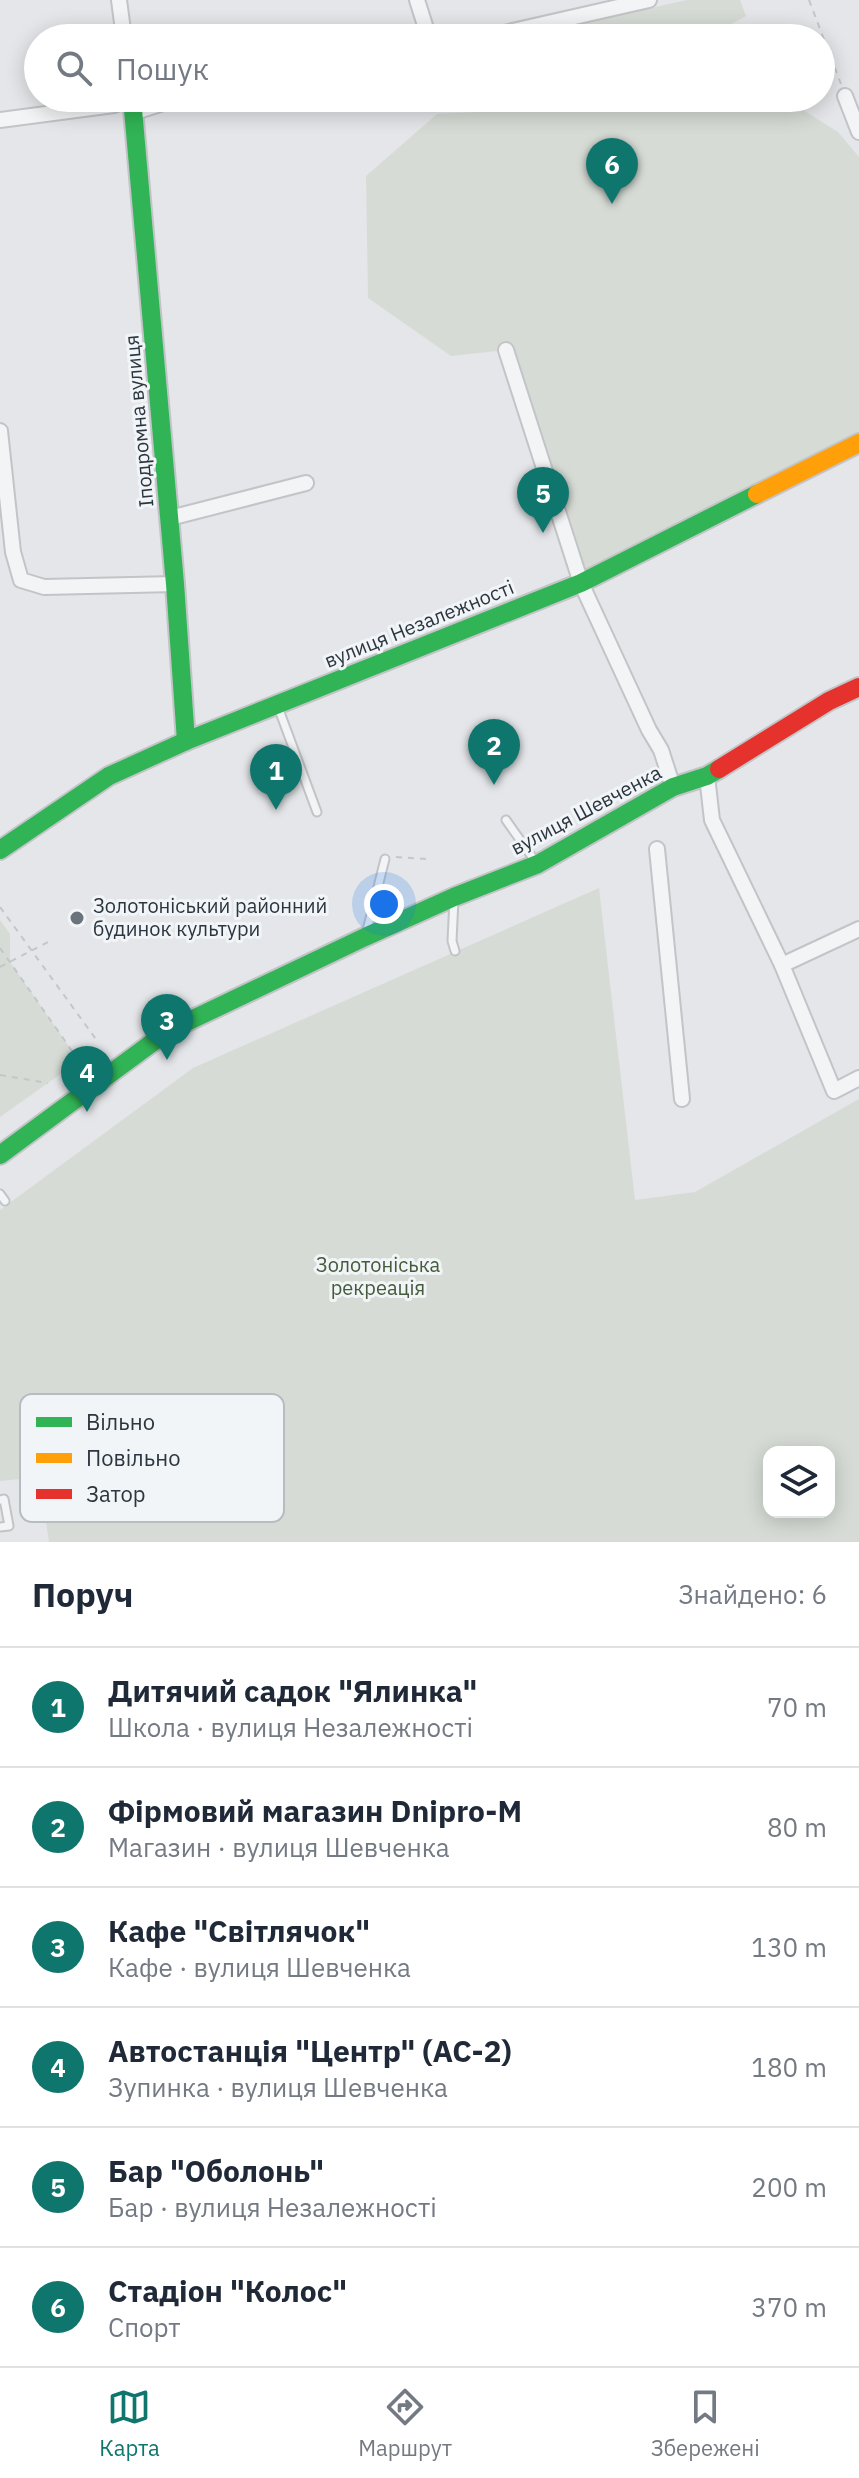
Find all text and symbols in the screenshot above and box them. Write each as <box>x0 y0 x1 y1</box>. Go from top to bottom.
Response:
search box <box>24 24 835 112</box>
icon: search <box>52 46 96 90</box>
text: Пошук <box>116 49 209 88</box>
pin: 6 <box>586 138 638 204</box>
street label: Іподромна вулиця <box>118 334 159 508</box>
pin: 5 <box>517 467 569 533</box>
street label: вулиця Незалежності <box>320 573 518 674</box>
pin: 2 <box>468 719 520 785</box>
pin: 1 <box>250 744 302 810</box>
street label: вулиця Шевченка <box>506 758 666 861</box>
your location <box>364 884 404 924</box>
place label: Золотоніський районний будинок культури <box>93 892 327 942</box>
marker: Золотоніський районний будинок культури <box>68 909 86 927</box>
pin: 3 <box>141 994 193 1060</box>
pin: 4 <box>61 1046 113 1112</box>
park label: Золотоніська рекреація <box>316 1251 440 1301</box>
legend <box>20 1394 284 1522</box>
text: Вільно <box>86 1407 155 1436</box>
text: Повільно <box>86 1443 180 1472</box>
map controls <box>763 1446 835 1518</box>
button: layers <box>763 1446 835 1518</box>
text: Затор <box>86 1479 146 1508</box>
text: Поруч <box>32 1572 133 1616</box>
text: Знайдено: 6 <box>678 1577 827 1611</box>
text: Дитячий садок "Ялинка" <box>108 1671 477 1710</box>
text: 1 <box>50 1690 66 1724</box>
text: 70 m <box>767 1690 827 1724</box>
text: Школа · вулиця Незалежності <box>108 1710 473 1744</box>
text: Фірмовий магазин Dnipro-M <box>108 1791 522 1830</box>
text: 2 <box>50 1810 66 1844</box>
text: 80 m <box>767 1810 827 1844</box>
text: Магазин · вулиця Шевченка <box>108 1830 450 1864</box>
text: Кафе "Світлячок" <box>108 1911 370 1950</box>
text: 3 <box>50 1930 66 1964</box>
text: 130 m <box>751 1930 827 1964</box>
text: Кафе · вулиця Шевченка <box>108 1950 411 1984</box>
text: Автостанція "Центр" (АС-2) <box>108 2031 512 2070</box>
text: 4 <box>50 2050 66 2084</box>
text: 180 m <box>751 2050 827 2084</box>
text: Зупинка · вулиця Шевченка <box>108 2070 448 2104</box>
text: Бар "Оболонь" <box>108 2151 324 2190</box>
text: 5 <box>50 2170 66 2204</box>
text: 200 m <box>751 2170 827 2204</box>
text: Бар · вулиця Незалежності <box>108 2190 437 2224</box>
text: Стадіон "Колос" <box>108 2271 347 2310</box>
text: 6 <box>50 2290 66 2324</box>
text: 370 m <box>751 2290 827 2324</box>
text: Спорт <box>108 2310 181 2344</box>
tab: Карта <box>99 2385 160 2462</box>
tab: Маршрут <box>358 2385 452 2462</box>
tab: Збережені <box>651 2385 760 2462</box>

